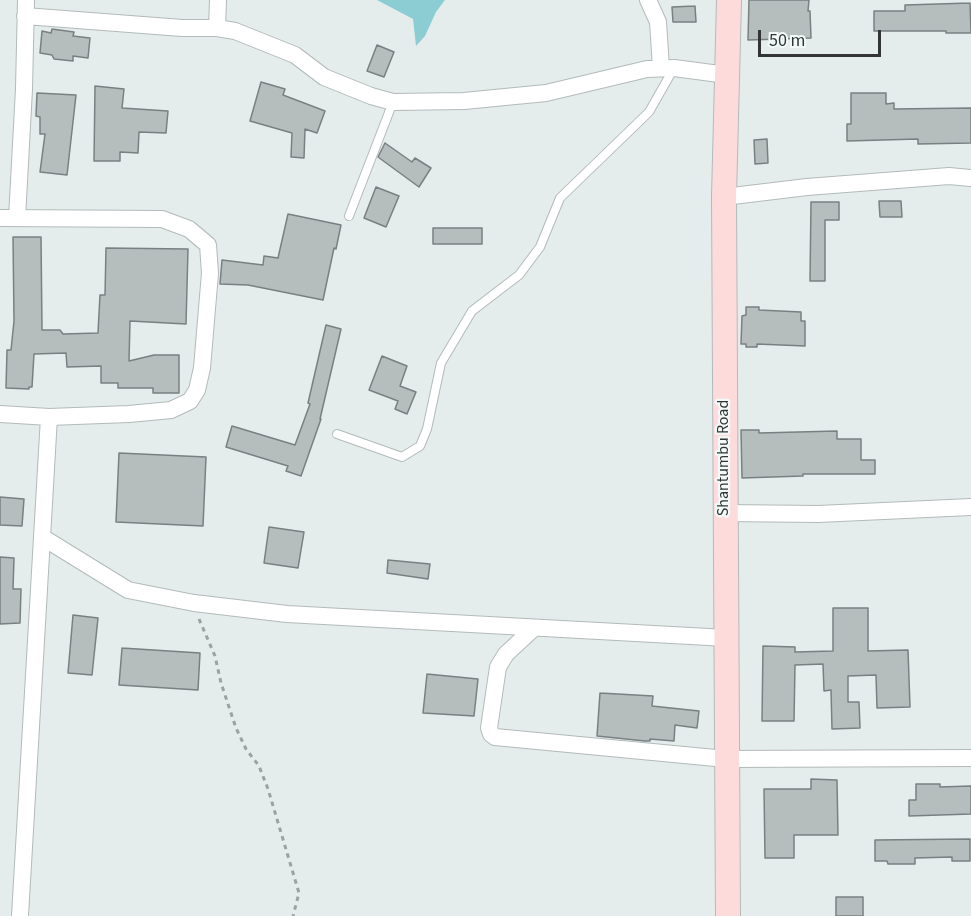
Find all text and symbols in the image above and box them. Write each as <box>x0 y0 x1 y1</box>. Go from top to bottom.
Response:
scale bar <box>761 18 884 56</box>
text: 50 m <box>769 28 805 53</box>
street label: Shantumbu Road <box>714 400 734 516</box>

